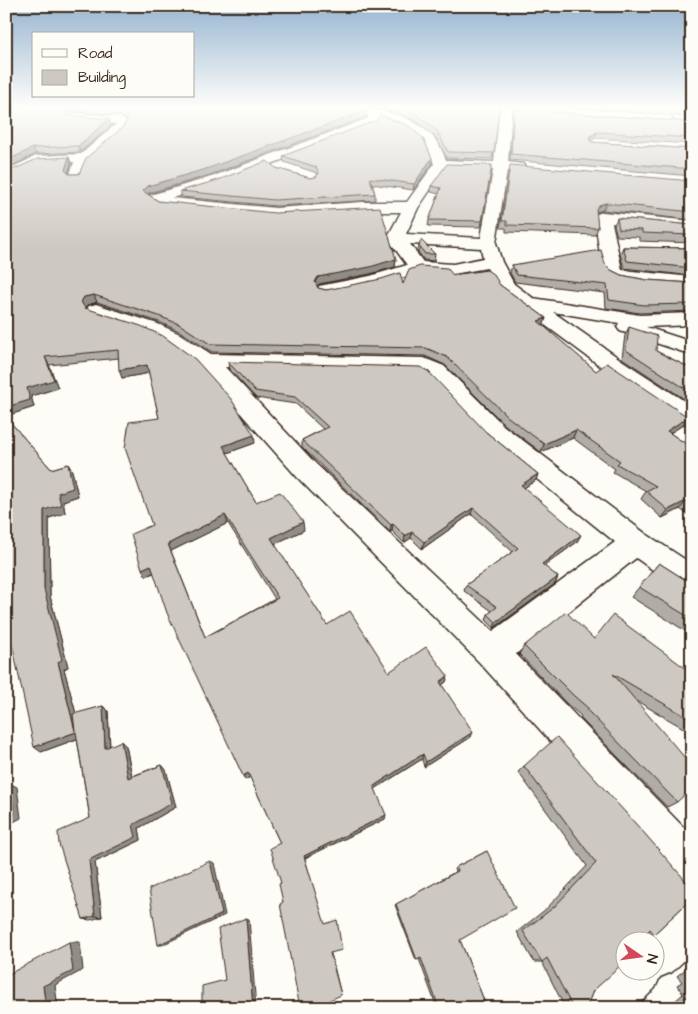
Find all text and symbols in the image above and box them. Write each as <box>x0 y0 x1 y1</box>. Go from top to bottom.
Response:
legend <box>32 32 195 98</box>
text: Road <box>78 43 113 64</box>
text: Building <box>78 67 126 89</box>
north arrow <box>616 932 666 982</box>
text: N <box>641 952 662 965</box>

